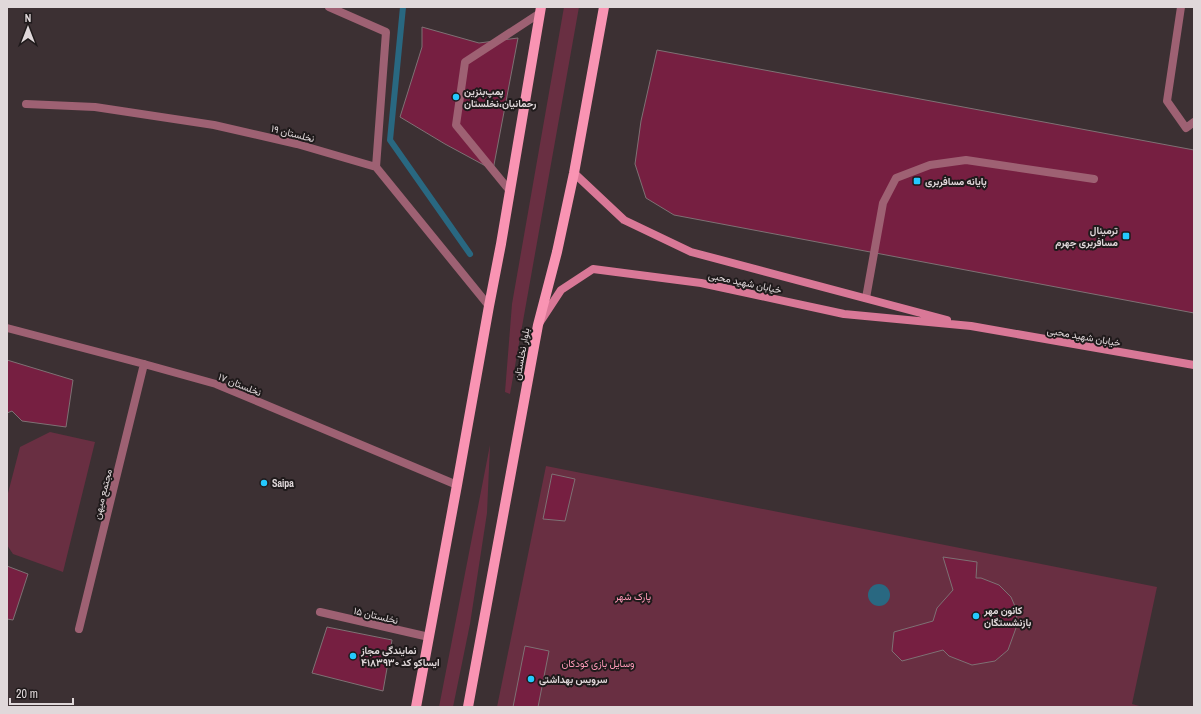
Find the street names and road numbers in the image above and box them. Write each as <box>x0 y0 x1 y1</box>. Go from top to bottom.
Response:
street label: نخلستان ۱۹ <box>270 122 316 145</box>
street label: خیابان شهید محبی <box>707 268 783 297</box>
street label: خیابان شهید محبی <box>1046 324 1122 349</box>
street label: بلوار نخلستان <box>510 327 533 381</box>
street label: نخلستان ۱۷ <box>216 370 264 399</box>
street label: مجتمع میهن <box>90 468 115 521</box>
street label: نخلستان ۱۵ <box>352 604 400 627</box>

